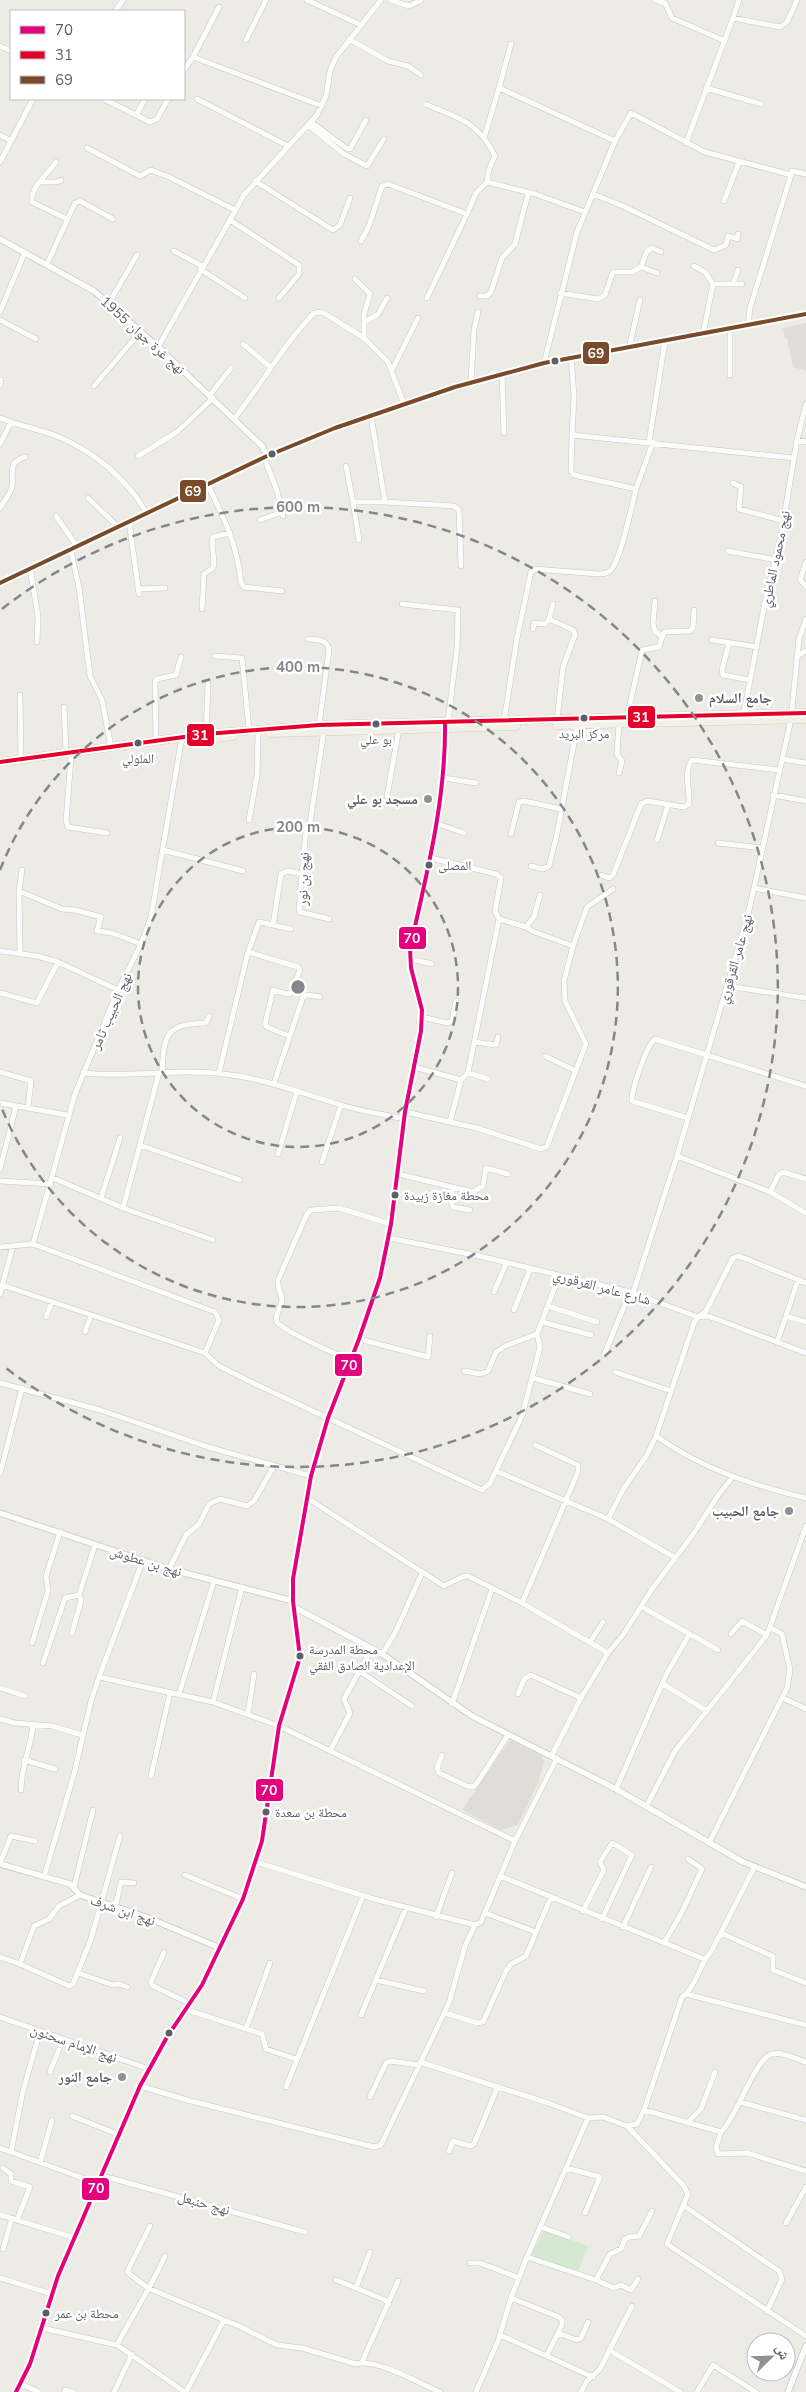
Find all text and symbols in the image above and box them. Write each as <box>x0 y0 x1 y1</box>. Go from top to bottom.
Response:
legend <box>10 10 185 100</box>
text: 70 <box>55 20 73 40</box>
text: 31 <box>55 45 73 65</box>
text: 69 <box>55 70 73 90</box>
street label: نهج غرة جوان 1955 <box>96 292 189 379</box>
line badge: 69 <box>582 341 610 365</box>
text: 69 <box>588 344 604 363</box>
unlabelled marker <box>550 356 560 366</box>
unlabelled marker <box>267 449 277 459</box>
line badge: 69 <box>179 479 207 503</box>
text: 69 <box>185 482 201 501</box>
text: 600 m <box>276 497 320 517</box>
street label: نهج محمود الماطري <box>756 509 797 610</box>
text: 400 m <box>276 657 320 677</box>
place label: جامع السلام <box>709 689 772 708</box>
marker: جامع السلام <box>693 692 705 704</box>
line badge: 31 <box>627 705 656 729</box>
text: 31 <box>633 708 649 727</box>
marker: مركز البريد <box>579 713 589 723</box>
marker: بو علي <box>371 719 381 729</box>
line badge: 31 <box>186 723 215 747</box>
place label: مركز البريد <box>559 725 609 743</box>
text: 31 <box>192 726 208 745</box>
place label: بو علي <box>360 731 392 750</box>
marker: الملولي <box>133 738 143 748</box>
place label: الملولي <box>122 750 154 769</box>
place label: مسجد بو علي <box>347 790 418 810</box>
marker: مسجد بو علي <box>422 793 434 805</box>
text: 200 m <box>276 817 320 837</box>
street label: نهج بن نور <box>293 852 314 907</box>
place label: المصلى <box>438 857 471 875</box>
marker: المصلى <box>424 860 434 870</box>
street label: نهج عامر القرقوري <box>714 912 759 1007</box>
line badge: 70 <box>398 926 427 950</box>
text: 70 <box>404 929 420 948</box>
street label: نهج الحبيب ثامر <box>86 970 137 1054</box>
centre of rings <box>289 978 307 996</box>
place label: محطة مغازة زبيدة <box>404 1187 489 1205</box>
marker: محطة مغازة زبيدة <box>390 1190 400 1200</box>
street label: شارع عامر القرقوري <box>551 1265 653 1311</box>
line badge: 70 <box>334 1353 363 1377</box>
text: 70 <box>341 1356 357 1375</box>
place label: جامع الحبيب <box>712 1502 779 1521</box>
marker: جامع الحبيب <box>783 1505 795 1517</box>
street label: نهج بن عطوش <box>108 1542 184 1581</box>
place label: محطة المدرسة الإعدادية الصادق الفقي <box>309 1641 415 1676</box>
marker: محطة المدرسة الإعدادية الصادق الفقي <box>295 1651 305 1661</box>
line badge: 70 <box>255 1778 284 1802</box>
text: 70 <box>261 1781 277 1800</box>
place label: محطة بن سعدة <box>275 1804 347 1822</box>
marker: محطة بن سعدة <box>261 1807 271 1817</box>
street label: نهج ابن شرف <box>88 1890 158 1931</box>
street label: نهج الإمام سحنون <box>28 2020 120 2067</box>
unlabelled marker <box>164 2028 174 2038</box>
place label: جامع النور <box>58 2068 112 2087</box>
marker: جامع النور <box>116 2071 128 2083</box>
line badge: 70 <box>81 2177 110 2201</box>
text: 70 <box>88 2179 104 2198</box>
street label: نهج حنبعل <box>176 2187 232 2220</box>
place label: محطة بن عمر <box>54 2305 119 2323</box>
marker: محطة بن عمر <box>41 2308 51 2318</box>
north arrow <box>746 2332 796 2382</box>
text: ش <box>771 2342 794 2363</box>

